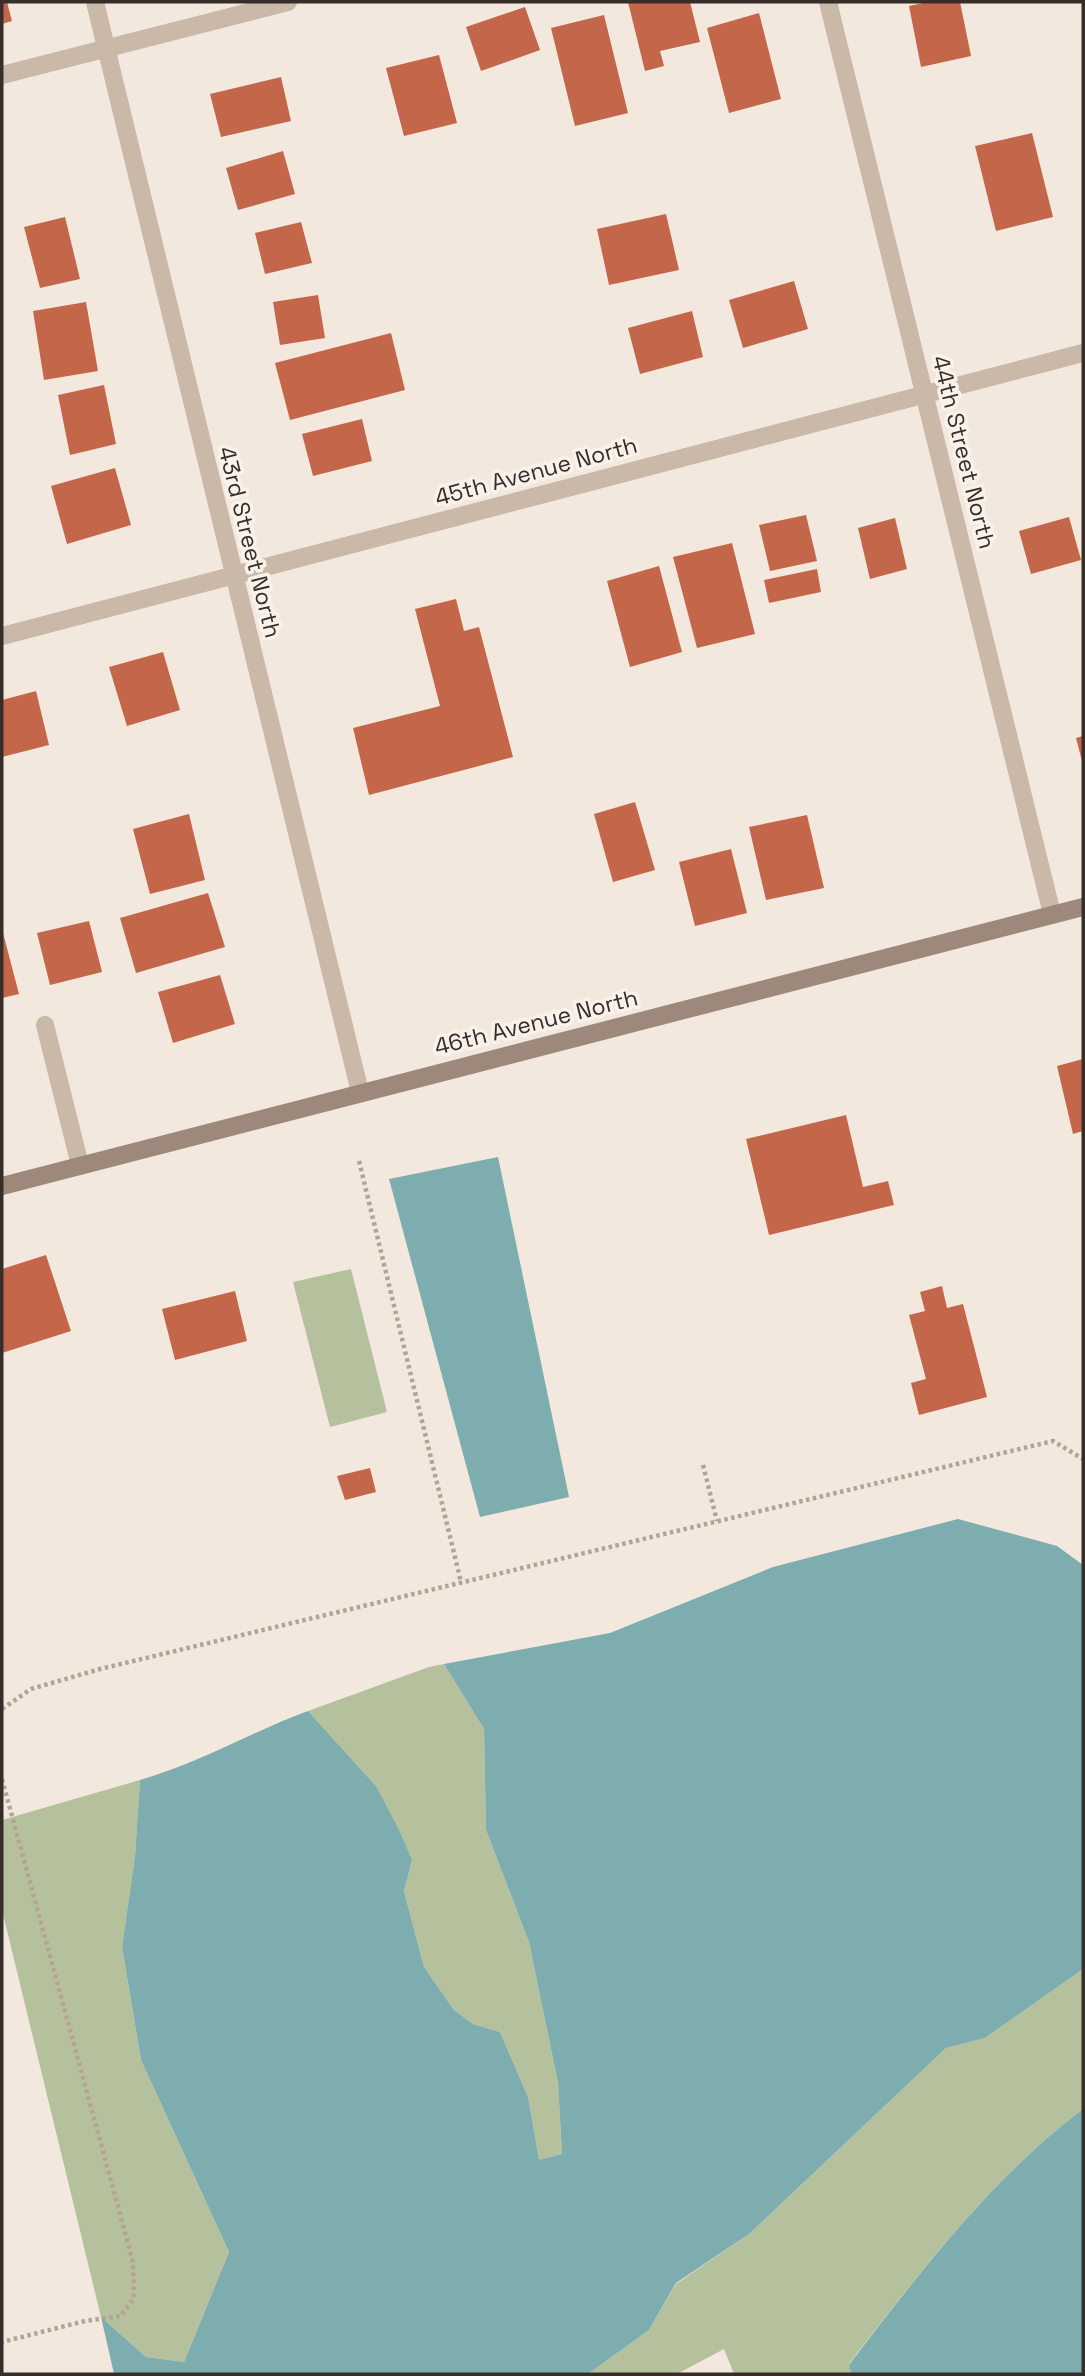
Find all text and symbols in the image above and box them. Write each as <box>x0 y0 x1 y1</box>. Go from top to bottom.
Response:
street label: 44th Street North <box>925 352 1003 552</box>
street label: 45th Avenue North <box>431 430 641 512</box>
street label: 43rd Street North <box>212 443 288 641</box>
street label: 46th Avenue North <box>431 982 641 1062</box>

